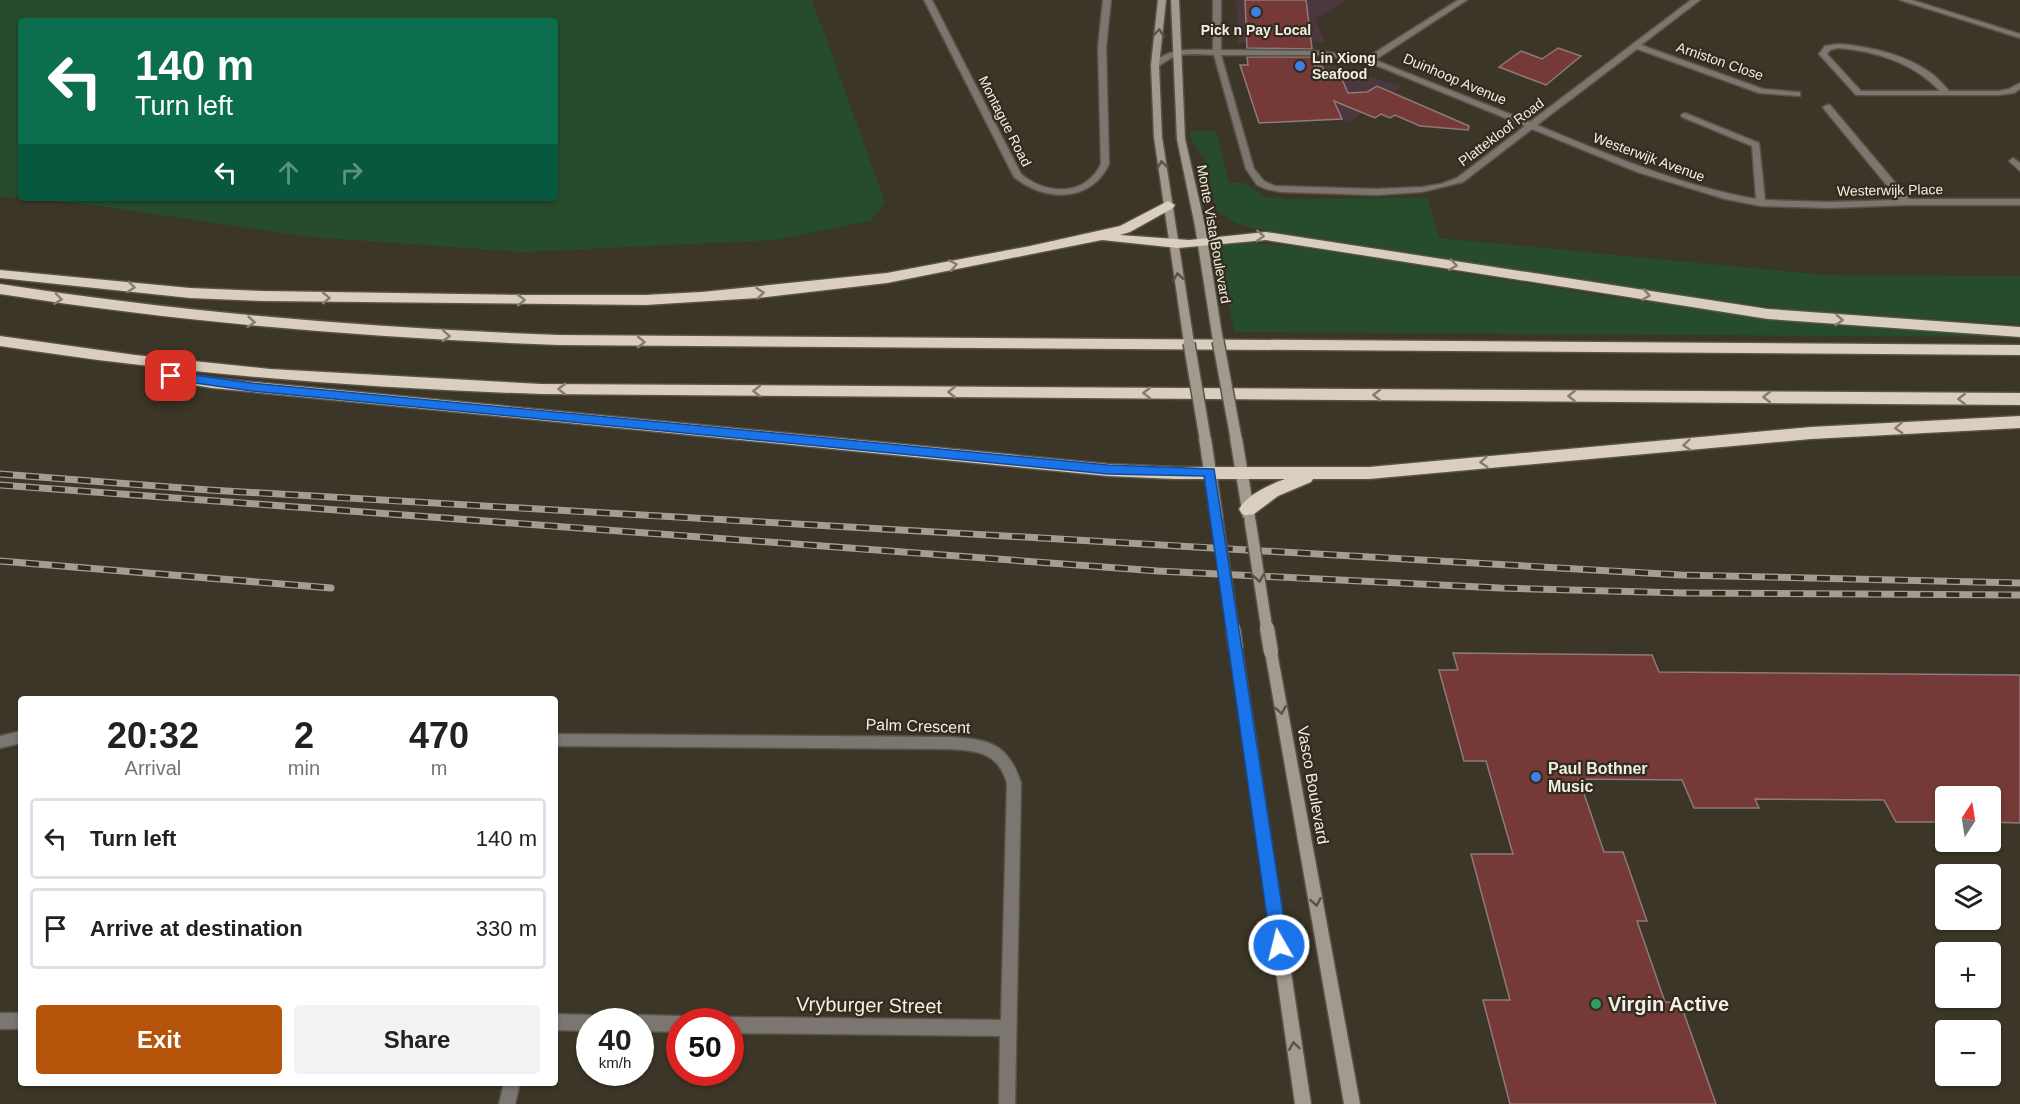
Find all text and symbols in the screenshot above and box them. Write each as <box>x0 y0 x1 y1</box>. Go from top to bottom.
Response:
marker: Pick n Pay Local <box>1249 5 1263 19</box>
place label: Pick n Pay Local <box>1201 22 1311 38</box>
one-way arrow <box>1152 28 1165 37</box>
street label: Arniston Close <box>1674 39 1766 83</box>
icon: left <box>36 42 114 120</box>
text: 140 m <box>135 42 254 89</box>
place label: Lin Xiong Seafood <box>1312 50 1376 82</box>
street label: Duinhoop Avenue <box>1401 50 1509 108</box>
marker: Lin Xiong Seafood <box>1293 59 1307 73</box>
street label: Montague Road <box>975 73 1035 169</box>
text: Turn left <box>135 91 233 121</box>
street label: Plattekloof Road <box>1455 95 1547 169</box>
street label: Westerwijk Avenue <box>1591 129 1707 185</box>
icon: left <box>209 156 242 189</box>
icon: ahead <box>272 156 305 189</box>
icon: right <box>335 156 368 189</box>
one-way arrow <box>1156 160 1168 170</box>
street label: Monte Vista Boulevard <box>1194 163 1234 305</box>
street label: Westerwijk Place <box>1837 181 1944 199</box>
one-way arrow <box>1256 229 1265 242</box>
one-way arrow <box>1448 258 1458 271</box>
one-way arrow <box>948 259 958 272</box>
one-way arrow <box>1173 272 1185 282</box>
one-way arrow <box>126 280 136 293</box>
one-way arrow <box>756 287 765 300</box>
one-way arrow <box>1641 289 1650 301</box>
one-way arrow <box>321 291 330 304</box>
one-way arrow <box>53 292 62 304</box>
one-way arrow <box>516 294 525 306</box>
one-way arrow <box>1834 314 1843 327</box>
one-way arrow <box>247 315 256 328</box>
one-way arrow <box>441 329 450 342</box>
one-way arrow <box>636 336 645 348</box>
pin <box>145 350 196 401</box>
icon: arrive <box>154 359 187 392</box>
one-way arrow <box>558 383 567 396</box>
one-way arrow <box>753 385 762 397</box>
one-way arrow <box>948 386 957 398</box>
one-way arrow <box>1143 387 1152 400</box>
one-way arrow <box>1372 389 1381 401</box>
one-way arrow <box>1567 390 1576 402</box>
one-way arrow <box>1762 391 1771 403</box>
one-way arrow <box>1957 393 1966 405</box>
one-way arrow <box>1894 421 1903 434</box>
one-way arrow <box>1682 438 1691 451</box>
one-way arrow <box>1480 455 1489 468</box>
one-way arrow <box>1252 572 1265 582</box>
one-way arrow <box>1274 704 1287 714</box>
text: 20:32 <box>107 715 199 756</box>
text: 2 <box>294 715 314 756</box>
text: 470 <box>409 715 469 756</box>
street label: Palm Crescent <box>865 716 971 736</box>
street label: Vasco Boulevard <box>1294 725 1332 845</box>
text: Arrival <box>125 757 181 779</box>
text: min <box>288 757 320 779</box>
text: m <box>431 757 447 779</box>
place label: Paul Bothner Music <box>1548 760 1648 795</box>
marker: Paul Bothner Music <box>1529 770 1543 784</box>
north arrow <box>1935 786 2001 852</box>
map controls <box>1935 786 2001 1086</box>
icon: left <box>39 822 72 855</box>
text: Turn left <box>90 826 176 851</box>
text: 140 m <box>476 826 537 851</box>
button: layers <box>1935 864 2001 930</box>
one-way arrow <box>1309 896 1322 906</box>
icon: arrive <box>39 912 72 945</box>
position arrow <box>1247 913 1311 977</box>
text: Arrive at destination <box>90 916 303 941</box>
text: 330 m <box>476 916 537 941</box>
button: + <box>1935 942 2001 1008</box>
street label: Vryburger Street <box>796 993 943 1017</box>
place label: Virgin Active <box>1608 993 1729 1015</box>
marker: Virgin Active <box>1589 997 1603 1011</box>
button: Exit <box>36 1005 282 1074</box>
button: Share <box>294 1005 540 1074</box>
speed limit sign: 50 <box>666 1008 744 1086</box>
button: − <box>1935 1020 2001 1086</box>
text: 40 <box>598 1023 632 1056</box>
one-way arrow <box>1289 1041 1301 1051</box>
text: km/h <box>599 1054 631 1071</box>

